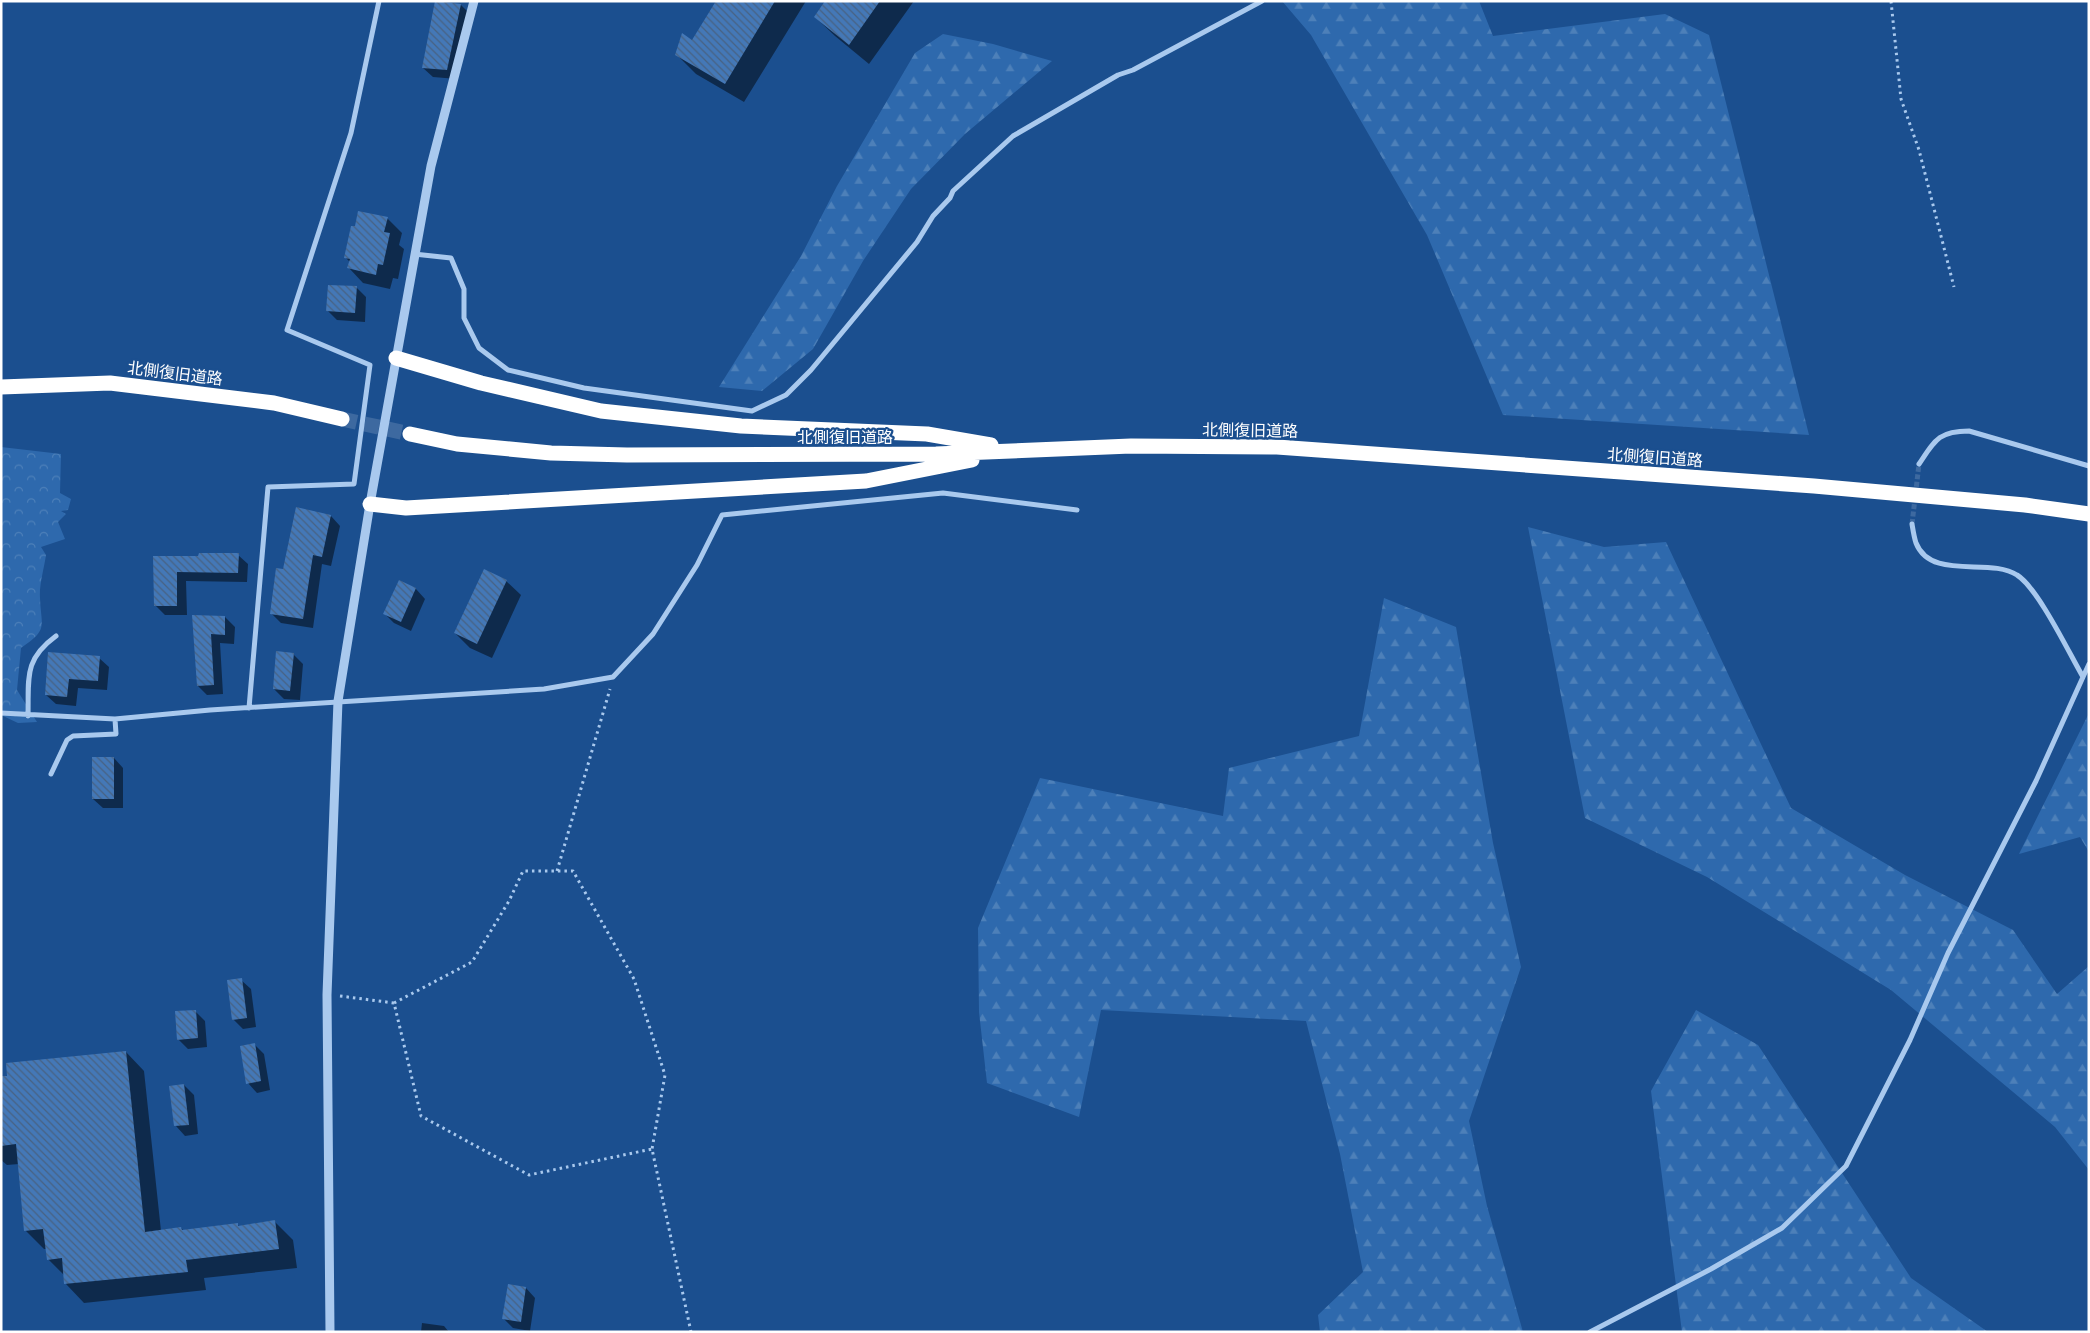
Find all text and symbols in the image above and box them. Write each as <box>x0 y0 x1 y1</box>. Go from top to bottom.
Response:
street label: 北側復旧道路 <box>126 358 224 389</box>
street label: 北側復旧道路 <box>1202 420 1298 441</box>
street label: 北側復旧道路 <box>797 428 893 447</box>
street label: 北側復旧道路 <box>1606 445 1704 470</box>

